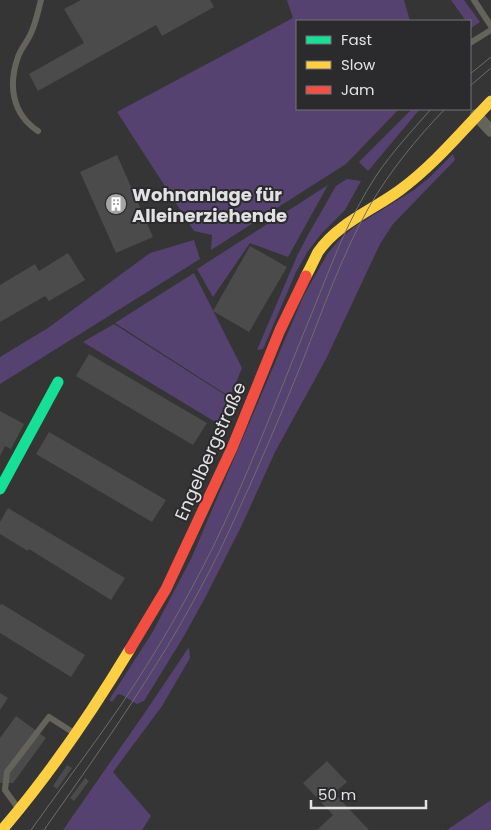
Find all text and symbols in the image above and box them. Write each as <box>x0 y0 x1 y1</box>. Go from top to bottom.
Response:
legend <box>296 20 471 110</box>
text: Fast <box>341 29 372 50</box>
text: Slow <box>341 54 376 75</box>
text: Jam <box>341 79 375 100</box>
place label: Wohnanlage für Alleinerziehende <box>132 182 287 228</box>
building icon: Wohnanlage für Alleinerziehende <box>104 192 128 216</box>
street label: Engelbergstraße <box>168 378 252 524</box>
scale bar <box>311 778 426 810</box>
text: 50 m <box>318 784 356 805</box>

